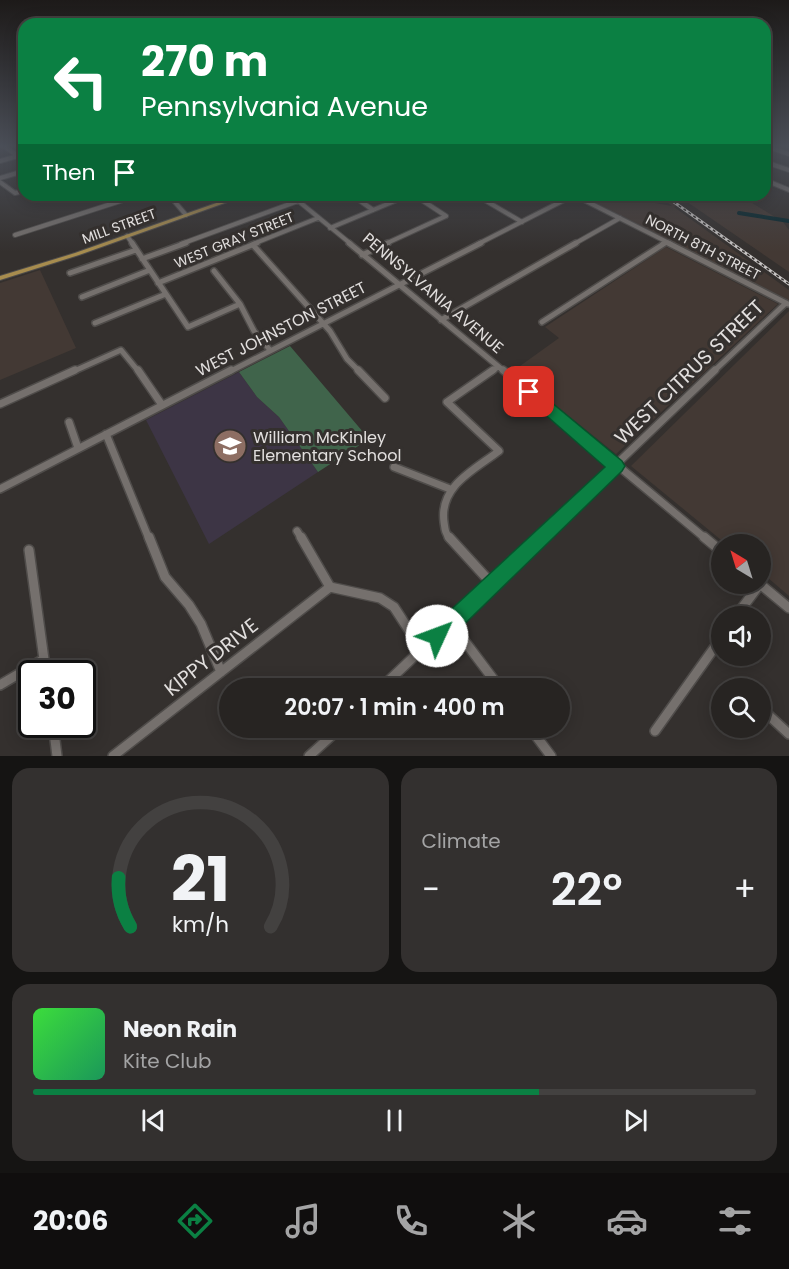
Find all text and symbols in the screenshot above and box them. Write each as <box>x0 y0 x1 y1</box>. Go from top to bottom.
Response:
text: 270 m <box>141 32 268 91</box>
icon: left <box>42 42 120 120</box>
text: Pennsylvania Avenue <box>141 88 428 125</box>
icon: arrive <box>108 156 141 189</box>
text: Then <box>42 157 96 188</box>
street label: MILL STREET <box>79 203 159 249</box>
street label: WEST GRAY STREET <box>171 207 297 273</box>
street label: NORTH 8TH STREET <box>642 209 764 285</box>
street label: PENNSYLVANIA AVENUE <box>358 227 508 359</box>
street label: WEST JOHNSTON STREET <box>192 276 371 382</box>
street label: WEST CITRUS STREET <box>608 293 770 451</box>
pin <box>503 366 554 417</box>
icon: arrive <box>512 375 545 408</box>
place label: William McKinley Elementary School <box>253 426 401 467</box>
school or university icon: William McKinley Elementary School <box>212 428 248 464</box>
north arrow <box>711 534 771 594</box>
map controls <box>711 534 771 738</box>
position arrow <box>405 604 469 668</box>
button: sound <box>711 606 771 666</box>
street label: KIPPY DRIVE <box>158 611 264 703</box>
speed limit sign: 30 <box>18 660 96 738</box>
button: search <box>711 678 771 738</box>
text: 20:07 · 1 min · 400 m <box>285 692 504 723</box>
text: Climate <box>422 827 501 855</box>
text: 21 <box>171 835 230 923</box>
text: 22° <box>551 858 622 921</box>
text: − <box>422 866 440 913</box>
text: + <box>733 866 756 913</box>
text: km/h <box>172 909 229 940</box>
text: Neon Rain <box>123 1014 237 1045</box>
text: Kite Club <box>123 1047 212 1075</box>
icon: previous <box>137 1104 170 1137</box>
icon: pause <box>378 1104 411 1137</box>
icon: next <box>619 1104 652 1137</box>
icon: directions <box>174 1200 216 1242</box>
icon: music <box>282 1200 324 1242</box>
icon: phone <box>390 1200 432 1242</box>
icon: climate <box>498 1200 540 1242</box>
icon: car <box>606 1200 648 1242</box>
icon: filters <box>714 1200 756 1242</box>
text: 20:06 <box>33 1202 108 1239</box>

